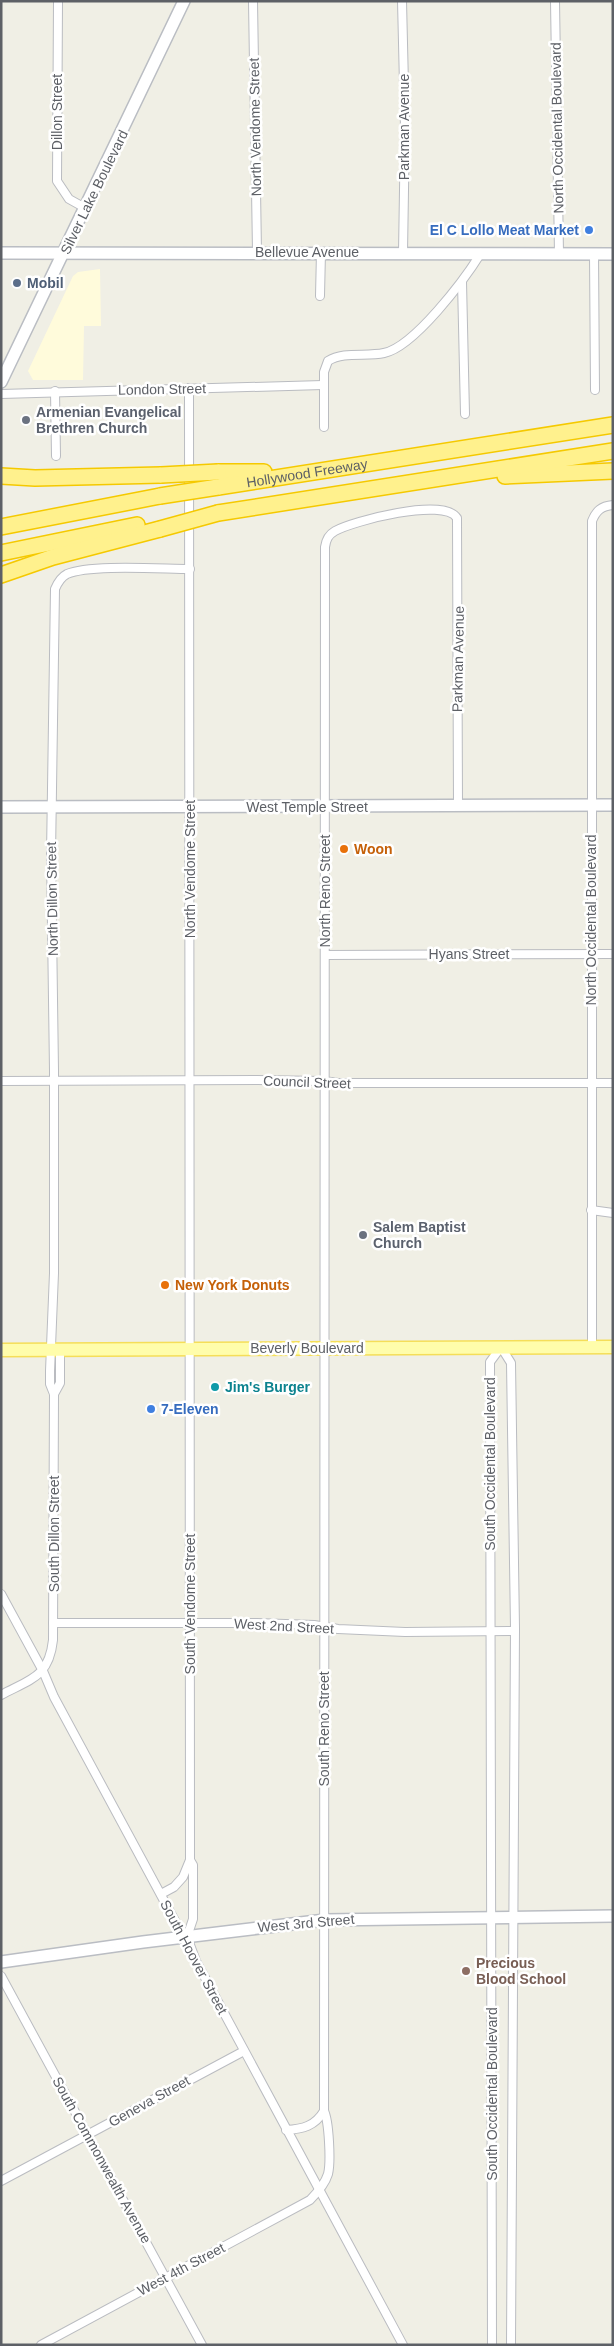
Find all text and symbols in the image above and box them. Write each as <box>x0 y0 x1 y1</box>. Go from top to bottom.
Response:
street label: North Occidental Boulevard <box>548 42 566 214</box>
street label: North Vendome Street <box>246 58 264 196</box>
street label: Dillon Street <box>49 74 65 150</box>
street label: Parkman Avenue <box>396 74 412 180</box>
street label: Silver Lake Boulevard <box>57 127 131 257</box>
place label: El C Lollo Meat Market <box>430 222 579 238</box>
marker: El C Lollo Meat Market <box>583 224 595 236</box>
street label: Bellevue Avenue <box>255 244 359 260</box>
place label: Mobil <box>27 275 64 291</box>
marker: Mobil <box>11 277 23 289</box>
street label: London Street <box>118 380 206 398</box>
place label: Armenian Evangelical Brethren Church <box>36 404 182 436</box>
marker: Armenian Evangelical Brethren Church <box>20 414 32 426</box>
street label: Hollywood Freeway <box>245 456 369 490</box>
street label: Parkman Avenue <box>449 605 467 712</box>
street label: West Temple Street <box>246 799 368 815</box>
street label: North Vendome Street <box>182 800 198 938</box>
street label: North Reno Street <box>317 834 333 947</box>
street label: North Occidental Boulevard <box>583 834 599 1006</box>
place label: Woon <box>354 841 393 857</box>
street label: North Dillon Street <box>43 842 61 956</box>
marker: Woon <box>338 843 350 855</box>
street label: Hyans Street <box>429 946 510 962</box>
street label: Council Street <box>263 1072 351 1092</box>
place label: Salem Baptist Church <box>373 1219 466 1251</box>
marker: Salem Baptist Church <box>357 1229 369 1241</box>
place label: New York Donuts <box>175 1277 290 1293</box>
marker: New York Donuts <box>159 1279 171 1291</box>
street label: Beverly Boulevard <box>250 1340 364 1356</box>
street label: South Occidental Boulevard <box>482 1377 498 1551</box>
place label: Jim's Burger <box>225 1379 311 1395</box>
marker: Jim's Burger <box>209 1381 221 1393</box>
place label: 7-Eleven <box>161 1401 219 1417</box>
marker: 7-Eleven <box>145 1403 157 1415</box>
street label: South Dillon Street <box>46 1476 62 1592</box>
street label: South Vendome Street <box>182 1533 198 1674</box>
street label: West 2nd Street <box>234 1615 335 1637</box>
street label: South Reno Street <box>316 1671 332 1787</box>
street label: South Hoover Street <box>157 1897 231 2017</box>
street label: West 3rd Street <box>257 1911 355 1935</box>
place label: Precious Blood School <box>476 1955 566 1987</box>
marker: Precious Blood School <box>460 1965 472 1977</box>
street label: South Occidental Boulevard <box>484 2007 500 2181</box>
street label: Geneva Street <box>106 2072 192 2130</box>
street label: South Commonwealth Avenue <box>49 2074 155 2246</box>
street label: West 4th Street <box>135 2239 227 2299</box>

